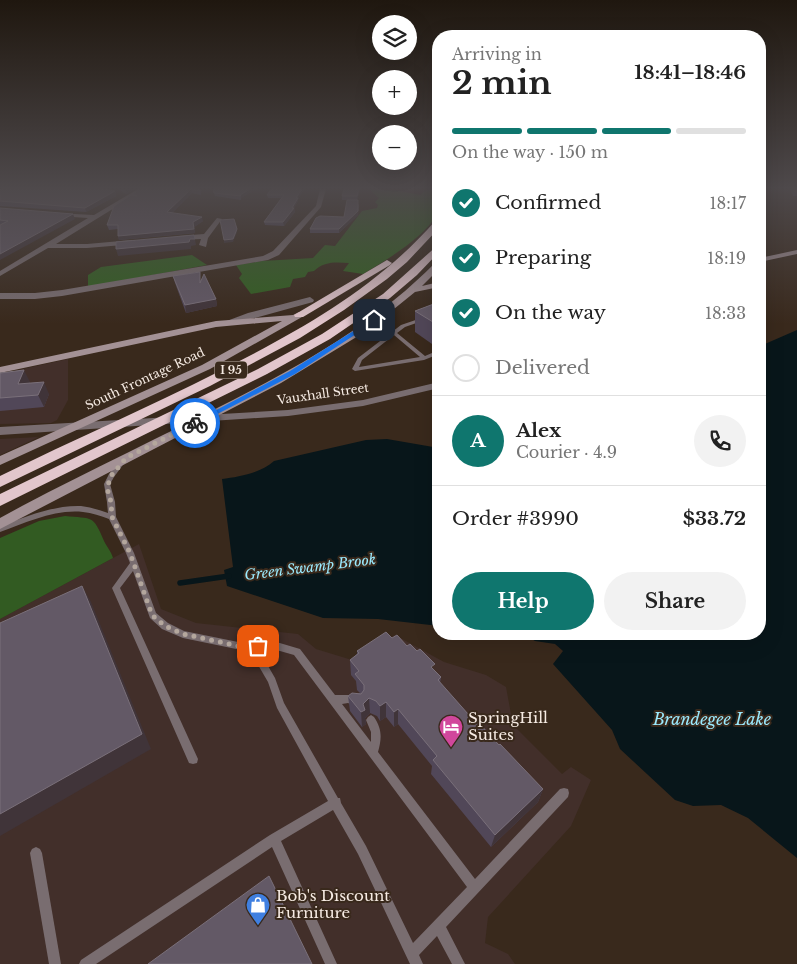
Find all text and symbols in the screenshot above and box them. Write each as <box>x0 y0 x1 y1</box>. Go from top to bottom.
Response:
map controls <box>372 15 417 170</box>
button: layers <box>372 15 417 60</box>
text: Arriving in <box>452 44 542 64</box>
text: 18:41–18:46 <box>634 61 746 84</box>
text: 2 min <box>452 63 552 103</box>
button: + <box>372 70 417 115</box>
button: − <box>372 125 417 170</box>
text: On the way · 150 m <box>452 142 608 162</box>
icon: check <box>452 189 480 217</box>
text: Confirmed <box>495 191 601 214</box>
text: 18:17 <box>709 193 746 213</box>
icon: check <box>452 244 480 272</box>
text: Preparing <box>495 246 591 269</box>
text: 18:19 <box>707 248 746 268</box>
pin <box>353 299 395 341</box>
icon: check <box>452 299 480 327</box>
text: On the way <box>495 301 606 324</box>
text: 18:33 <box>705 303 746 323</box>
icon: home <box>360 306 388 334</box>
street label: South Frontage Road <box>83 344 207 413</box>
text: Delivered <box>495 356 590 379</box>
road number: I 95 <box>215 362 247 378</box>
street label: Vauxhall Street <box>275 380 370 408</box>
courier <box>170 398 220 448</box>
icon: bike <box>181 409 209 437</box>
button: phone <box>694 415 746 467</box>
text: Alex <box>516 419 561 442</box>
text: A <box>470 429 486 452</box>
text: Courier · 4.9 <box>516 442 617 462</box>
text: Order #3990 <box>452 507 579 530</box>
text: $33.72 <box>683 507 746 530</box>
water label: Green Swamp Brook <box>243 550 377 584</box>
button: Help <box>452 572 594 630</box>
button: Share <box>604 572 746 630</box>
pin <box>237 625 279 667</box>
icon: bag <box>244 632 272 660</box>
place label: SpringHill Suites <box>468 708 548 744</box>
water label: Brandegee Lake <box>652 709 772 729</box>
hotel icon: SpringHill Suites <box>438 714 464 748</box>
place label: Bob's Discount Furniture <box>276 886 390 922</box>
shop icon: Bob's Discount Furniture <box>245 892 271 926</box>

